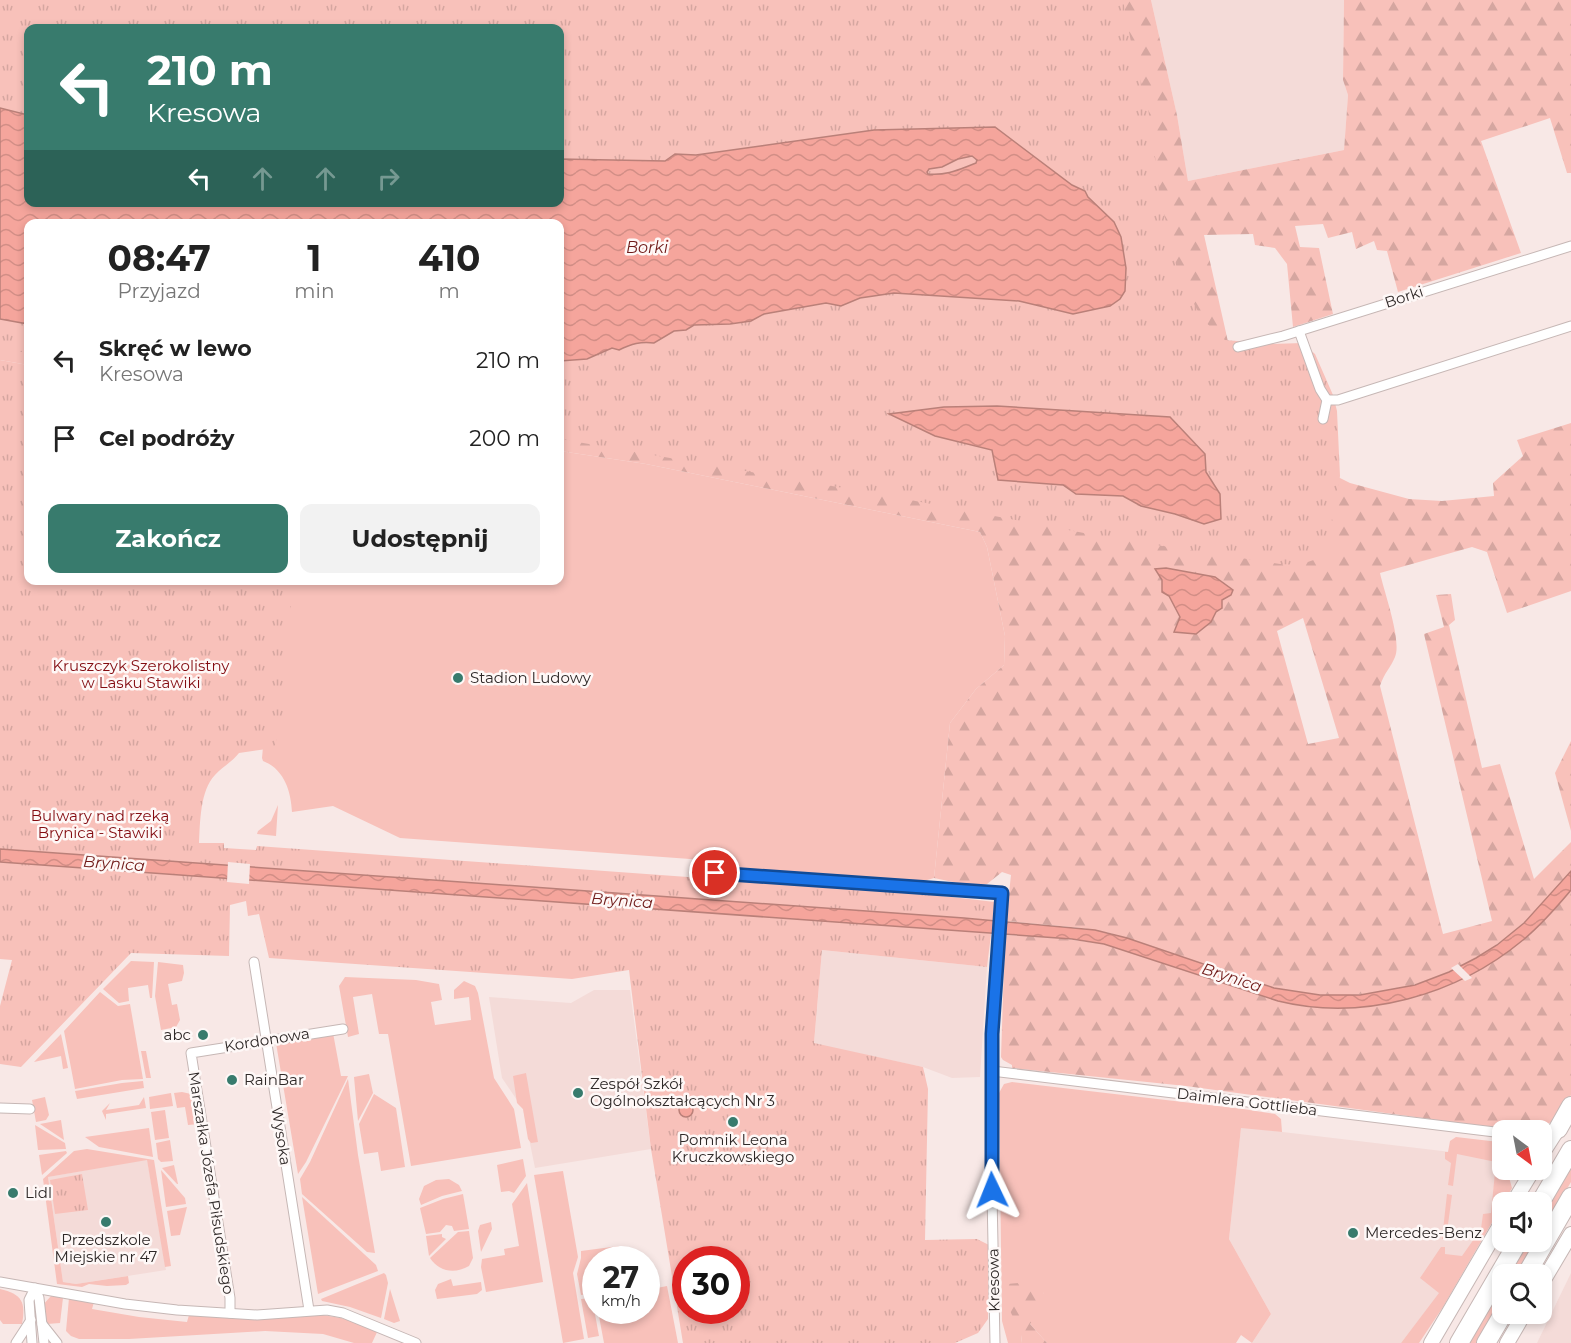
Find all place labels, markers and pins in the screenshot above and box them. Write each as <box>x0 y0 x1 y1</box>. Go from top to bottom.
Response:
place label: Stadion Ludowy <box>470 668 592 687</box>
marker: Stadion Ludowy <box>451 671 465 685</box>
pin <box>689 847 740 898</box>
place label: abc <box>164 1025 191 1044</box>
marker: abc <box>196 1028 210 1042</box>
place label: RainBar <box>244 1070 304 1089</box>
marker: RainBar <box>225 1073 239 1087</box>
place label: Zespół Szkół Ogólnokształcących Nr 3 <box>590 1074 775 1110</box>
marker: Zespół Szkół Ogólnokształcących Nr 3 <box>571 1086 585 1100</box>
marker: Pomnik Leona Kruczkowskiego <box>726 1115 740 1129</box>
place label: Pomnik Leona Kruczkowskiego <box>672 1130 794 1166</box>
place label: Lidl <box>25 1183 52 1202</box>
marker: Lidl <box>6 1186 20 1200</box>
marker: Przedszkole Miejskie nr 47 <box>99 1215 113 1229</box>
place label: Mercedes-Benz <box>1365 1223 1482 1242</box>
marker: Mercedes-Benz <box>1346 1226 1360 1240</box>
place label: Przedszkole Miejskie nr 47 <box>55 1230 158 1266</box>

